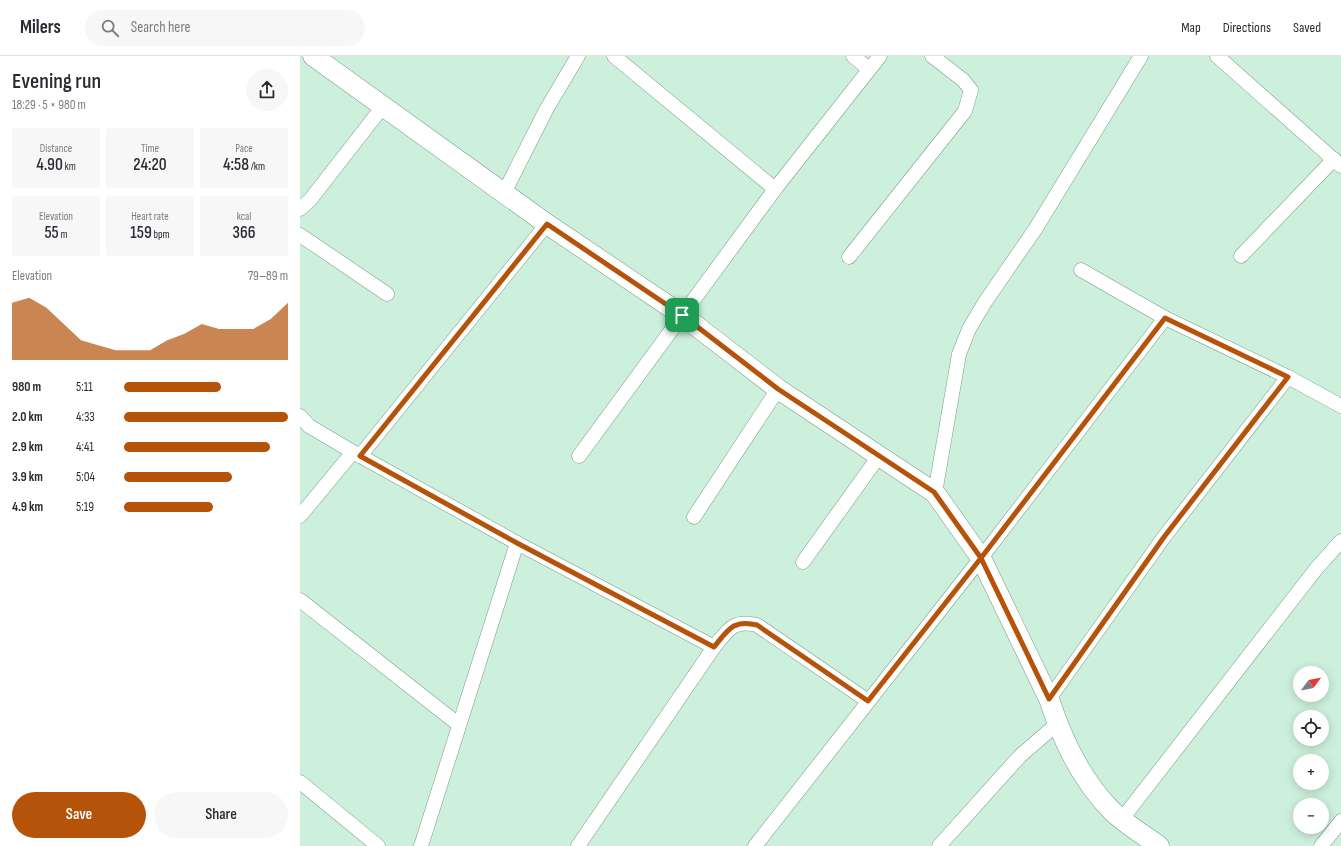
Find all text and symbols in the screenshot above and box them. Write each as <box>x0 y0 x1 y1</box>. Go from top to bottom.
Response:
search box <box>85 10 365 46</box>
text: Milers <box>20 16 61 39</box>
icon: search <box>99 17 121 39</box>
text: Search here <box>131 18 191 37</box>
text: Map <box>1181 19 1201 36</box>
text: Directions <box>1223 19 1271 36</box>
text: Saved <box>1293 19 1321 36</box>
text: Evening run <box>12 68 101 95</box>
button: share <box>246 69 288 111</box>
text: 18:29 · 5 × 980 m <box>12 97 86 113</box>
text: Distance <box>40 142 72 155</box>
text: Time <box>141 142 159 155</box>
text: Pace <box>235 142 253 155</box>
text: 4.90 <box>36 155 63 175</box>
text: 24:20 <box>133 155 167 175</box>
text: 4:58 <box>223 155 249 175</box>
text: km <box>63 160 76 173</box>
text: /km <box>249 160 265 173</box>
text: Elevation <box>39 210 73 223</box>
text: Heart rate <box>131 210 169 223</box>
text: kcal <box>237 210 251 223</box>
text: 55 <box>44 223 59 243</box>
text: 159 <box>130 223 152 243</box>
text: 366 <box>233 223 255 243</box>
text: m <box>59 228 68 241</box>
text: bpm <box>152 228 170 241</box>
text: Elevation <box>12 268 52 284</box>
text: 79–89 m <box>248 268 288 284</box>
pin <box>665 298 699 332</box>
icon: arrive <box>671 304 693 326</box>
text: 980 m <box>12 379 41 395</box>
text: 5:11 <box>76 379 93 395</box>
text: 2.0 km <box>12 409 43 425</box>
text: 4:33 <box>76 409 95 425</box>
text: 2.9 km <box>12 439 43 455</box>
text: 4:41 <box>76 439 94 455</box>
text: 3.9 km <box>12 469 43 485</box>
text: 5:04 <box>76 469 95 485</box>
text: 4.9 km <box>12 499 43 515</box>
text: 5:19 <box>76 499 94 515</box>
north arrow <box>1293 666 1329 702</box>
map controls <box>1293 666 1329 834</box>
button: locate <box>1293 710 1329 746</box>
button: + <box>1293 754 1329 790</box>
button: Save <box>12 792 146 838</box>
button: Share <box>154 792 288 838</box>
button: − <box>1293 798 1329 834</box>

